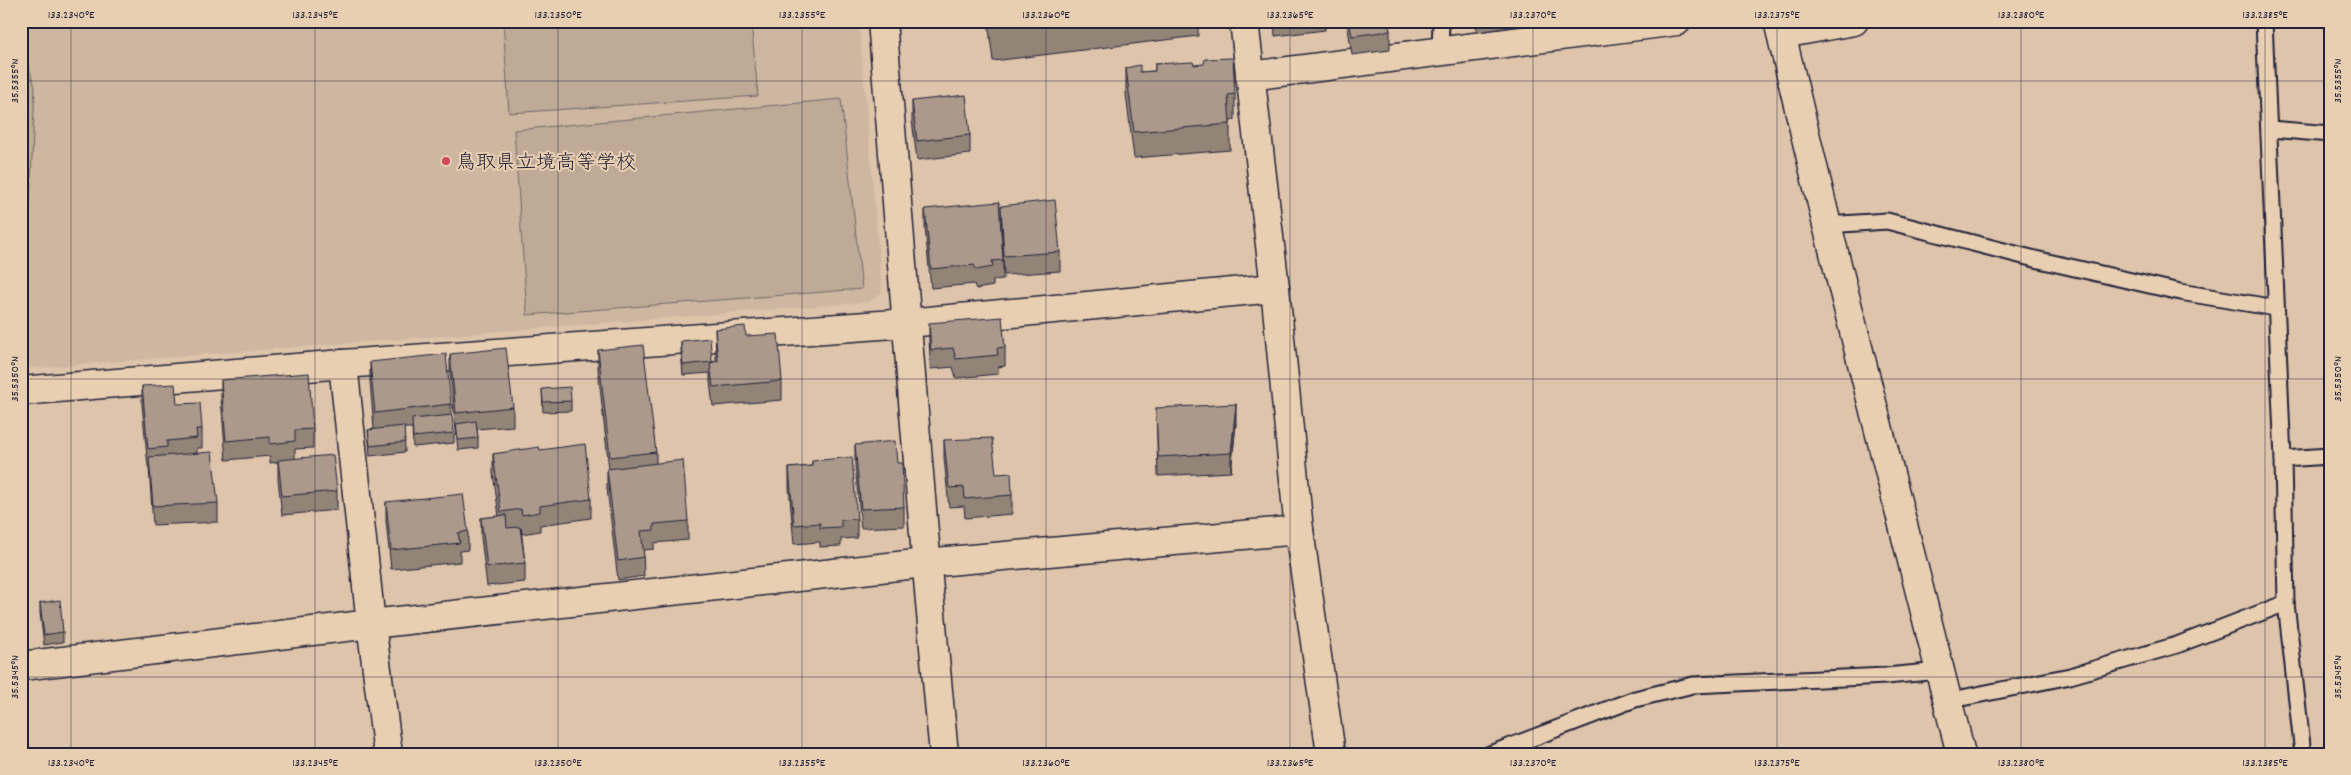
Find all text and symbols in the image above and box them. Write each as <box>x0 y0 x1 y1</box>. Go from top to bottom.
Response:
text: 133.2340°E <box>48 7 95 24</box>
text: 133.2345°E <box>292 7 338 24</box>
text: 133.2350°E <box>534 7 582 24</box>
text: 133.2355°E <box>779 7 826 24</box>
text: 133.2360°E <box>1022 7 1070 24</box>
text: 133.2365°E <box>1267 7 1314 24</box>
text: 133.2370°E <box>1510 7 1557 24</box>
text: 133.2375°E <box>1754 7 1800 24</box>
text: 133.2380°E <box>1998 7 2045 24</box>
text: 133.2385°E <box>2242 7 2288 24</box>
text: 35.5355°N <box>7 59 24 103</box>
text: 35.5355°N <box>2330 59 2347 103</box>
place label: 鳥取県立境高等学校 <box>456 150 636 178</box>
marker: 鳥取県立境高等学校 <box>440 155 452 167</box>
text: 35.5350°N <box>7 356 24 402</box>
text: 35.5350°N <box>2330 356 2347 402</box>
text: 35.5345°N <box>7 655 24 699</box>
text: 35.5345°N <box>2330 655 2347 699</box>
text: 133.2340°E <box>48 755 95 772</box>
text: 133.2345°E <box>292 755 338 772</box>
text: 133.2350°E <box>534 755 582 772</box>
text: 133.2355°E <box>779 755 826 772</box>
text: 133.2360°E <box>1022 755 1070 772</box>
text: 133.2365°E <box>1267 755 1314 772</box>
text: 133.2370°E <box>1510 755 1557 772</box>
text: 133.2375°E <box>1754 755 1800 772</box>
text: 133.2380°E <box>1998 755 2045 772</box>
text: 133.2385°E <box>2242 755 2288 772</box>

